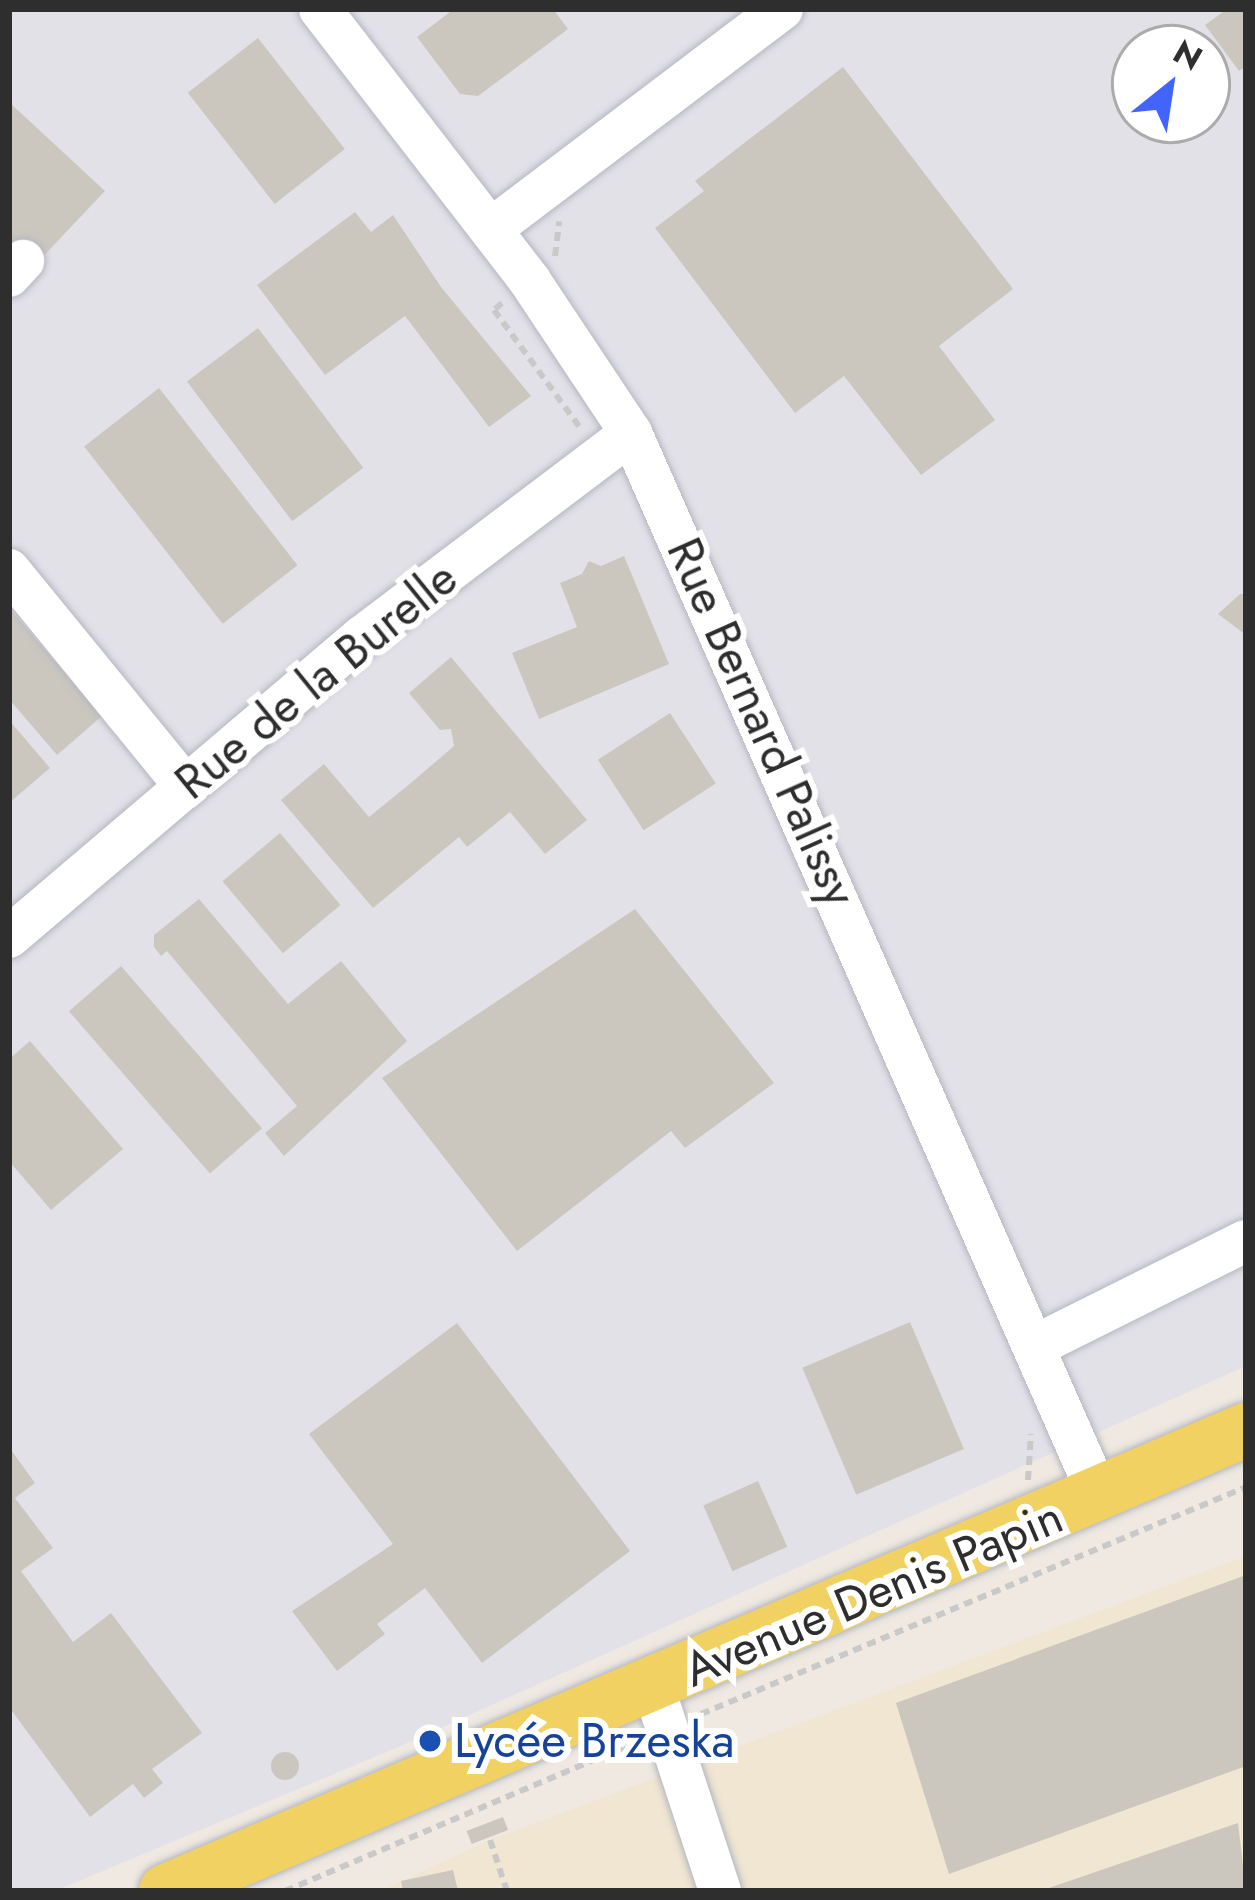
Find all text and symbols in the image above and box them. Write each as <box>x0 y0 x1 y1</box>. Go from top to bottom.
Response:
north arrow <box>1111 24 1231 144</box>
text: N <box>1165 28 1211 82</box>
street label: Rue Bernard Palissy <box>655 529 869 915</box>
street label: Rue de la Burelle <box>164 549 468 811</box>
street label: Avenue Denis Papin <box>675 1487 1071 1699</box>
place label: Lycée Brzeska <box>454 1712 735 1770</box>
marker: Lycée Brzeska <box>417 1728 443 1754</box>

